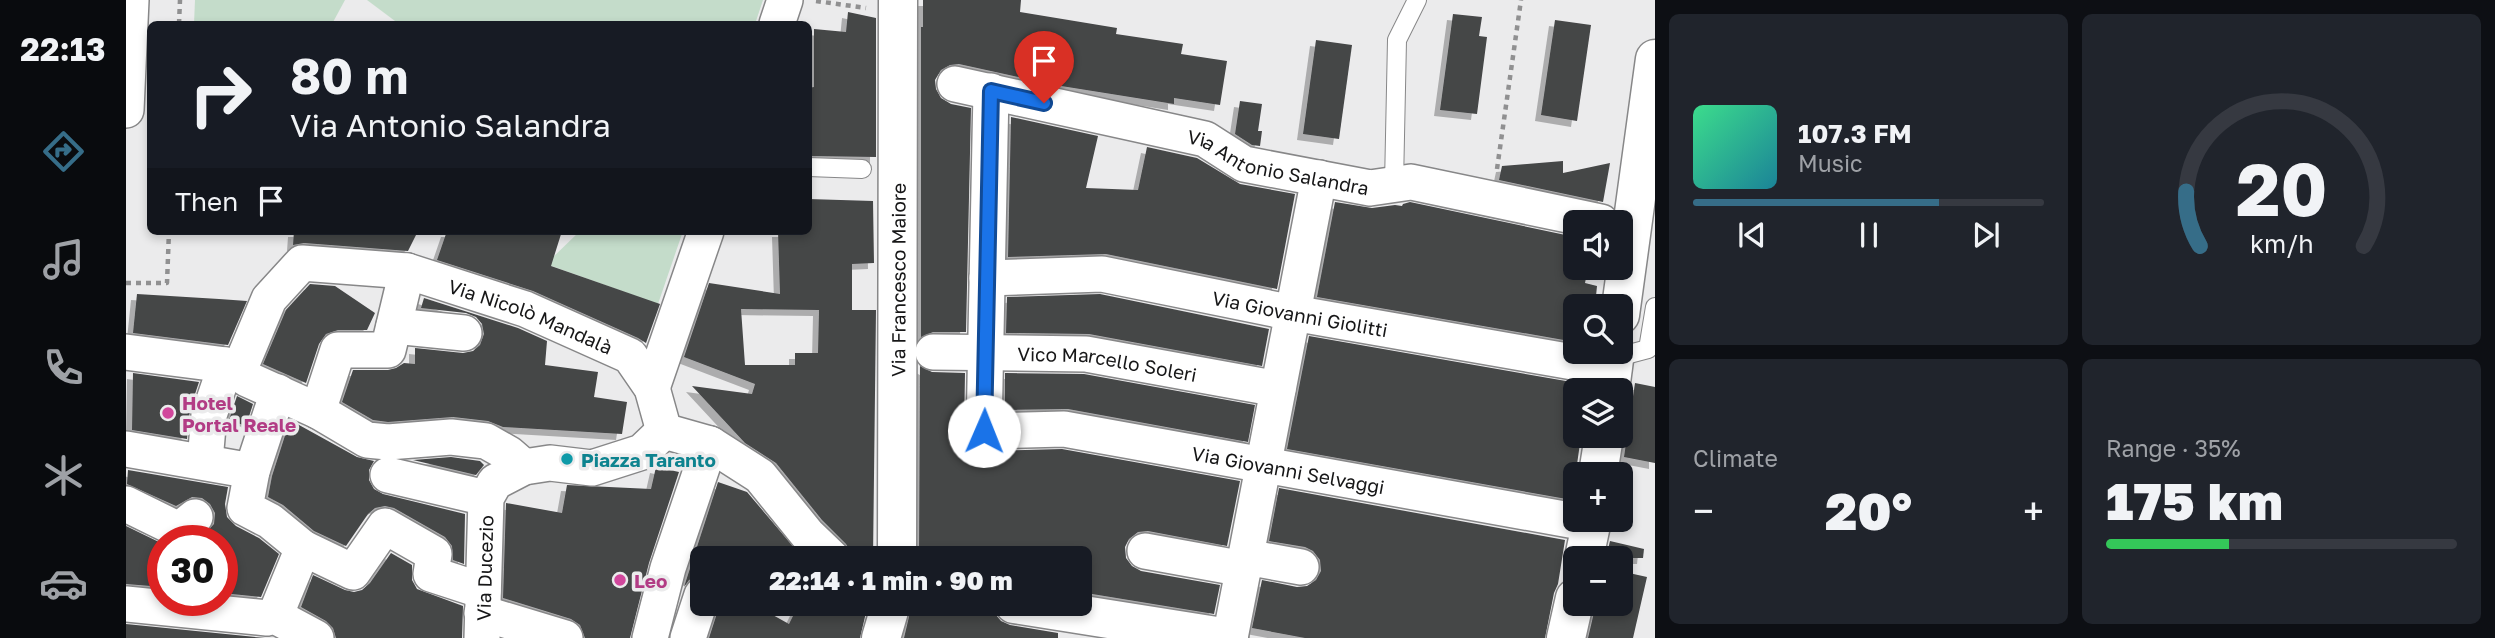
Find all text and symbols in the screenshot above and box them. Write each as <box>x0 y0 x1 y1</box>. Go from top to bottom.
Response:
text: 22:13 <box>20 30 106 68</box>
pin <box>1014 31 1074 103</box>
icon: arrive <box>1025 42 1063 80</box>
text: 80 m <box>290 46 408 105</box>
icon: right <box>175 49 266 140</box>
text: Via Antonio Salandra <box>290 106 611 144</box>
text: 107.3 FM <box>1798 118 1912 149</box>
street label: Via Antonio Salandra <box>1186 124 1371 199</box>
icon: directions <box>39 127 88 176</box>
text: 20 <box>2236 145 2327 232</box>
text: Music <box>1798 149 1863 177</box>
icon: arrive <box>252 182 290 220</box>
street label: Via Francesco Maiore <box>886 183 909 377</box>
text: Then <box>175 186 238 217</box>
map controls <box>1563 210 1633 616</box>
button: sound <box>1563 210 1633 280</box>
icon: previous <box>1733 216 1771 254</box>
icon: pause <box>1850 216 1888 254</box>
icon: next <box>1967 216 2005 254</box>
text: km/h <box>2250 228 2313 259</box>
icon: music <box>39 235 88 284</box>
street label: Via Nicolò Mandalà <box>446 274 616 358</box>
street label: Via Giovanni Giolitti <box>1210 285 1390 341</box>
button: search <box>1563 294 1633 364</box>
street label: Vico Marcello Soleri <box>1017 342 1199 386</box>
icon: phone <box>39 343 88 392</box>
button: layers <box>1563 378 1633 448</box>
place label: Hotel Portal Reale <box>182 391 296 436</box>
position arrow <box>947 394 1021 468</box>
marker: Hotel Portal Reale <box>160 405 176 421</box>
text: Range · 35% <box>2106 434 2241 462</box>
street label: Via Giovanni Selvaggi <box>1190 441 1386 498</box>
text: Climate <box>1693 444 1778 472</box>
place label: Piazza Taranto <box>581 448 716 471</box>
icon: climate <box>39 451 88 500</box>
marker: Piazza Taranto <box>559 451 575 467</box>
button: + <box>1563 462 1633 532</box>
text: 175 km <box>2106 469 2283 531</box>
text: 20° <box>1825 479 1912 541</box>
text: − <box>1693 488 1714 533</box>
text: + <box>2023 488 2044 533</box>
street label: Via Ducezio <box>471 515 497 621</box>
speed limit sign: 30 <box>147 525 238 616</box>
button: − <box>1563 546 1633 616</box>
icon: car <box>39 559 88 608</box>
text: 22:14 · 1 min · 90 m <box>769 565 1013 596</box>
place label: Leo <box>634 569 667 592</box>
marker: Leo <box>612 572 628 588</box>

